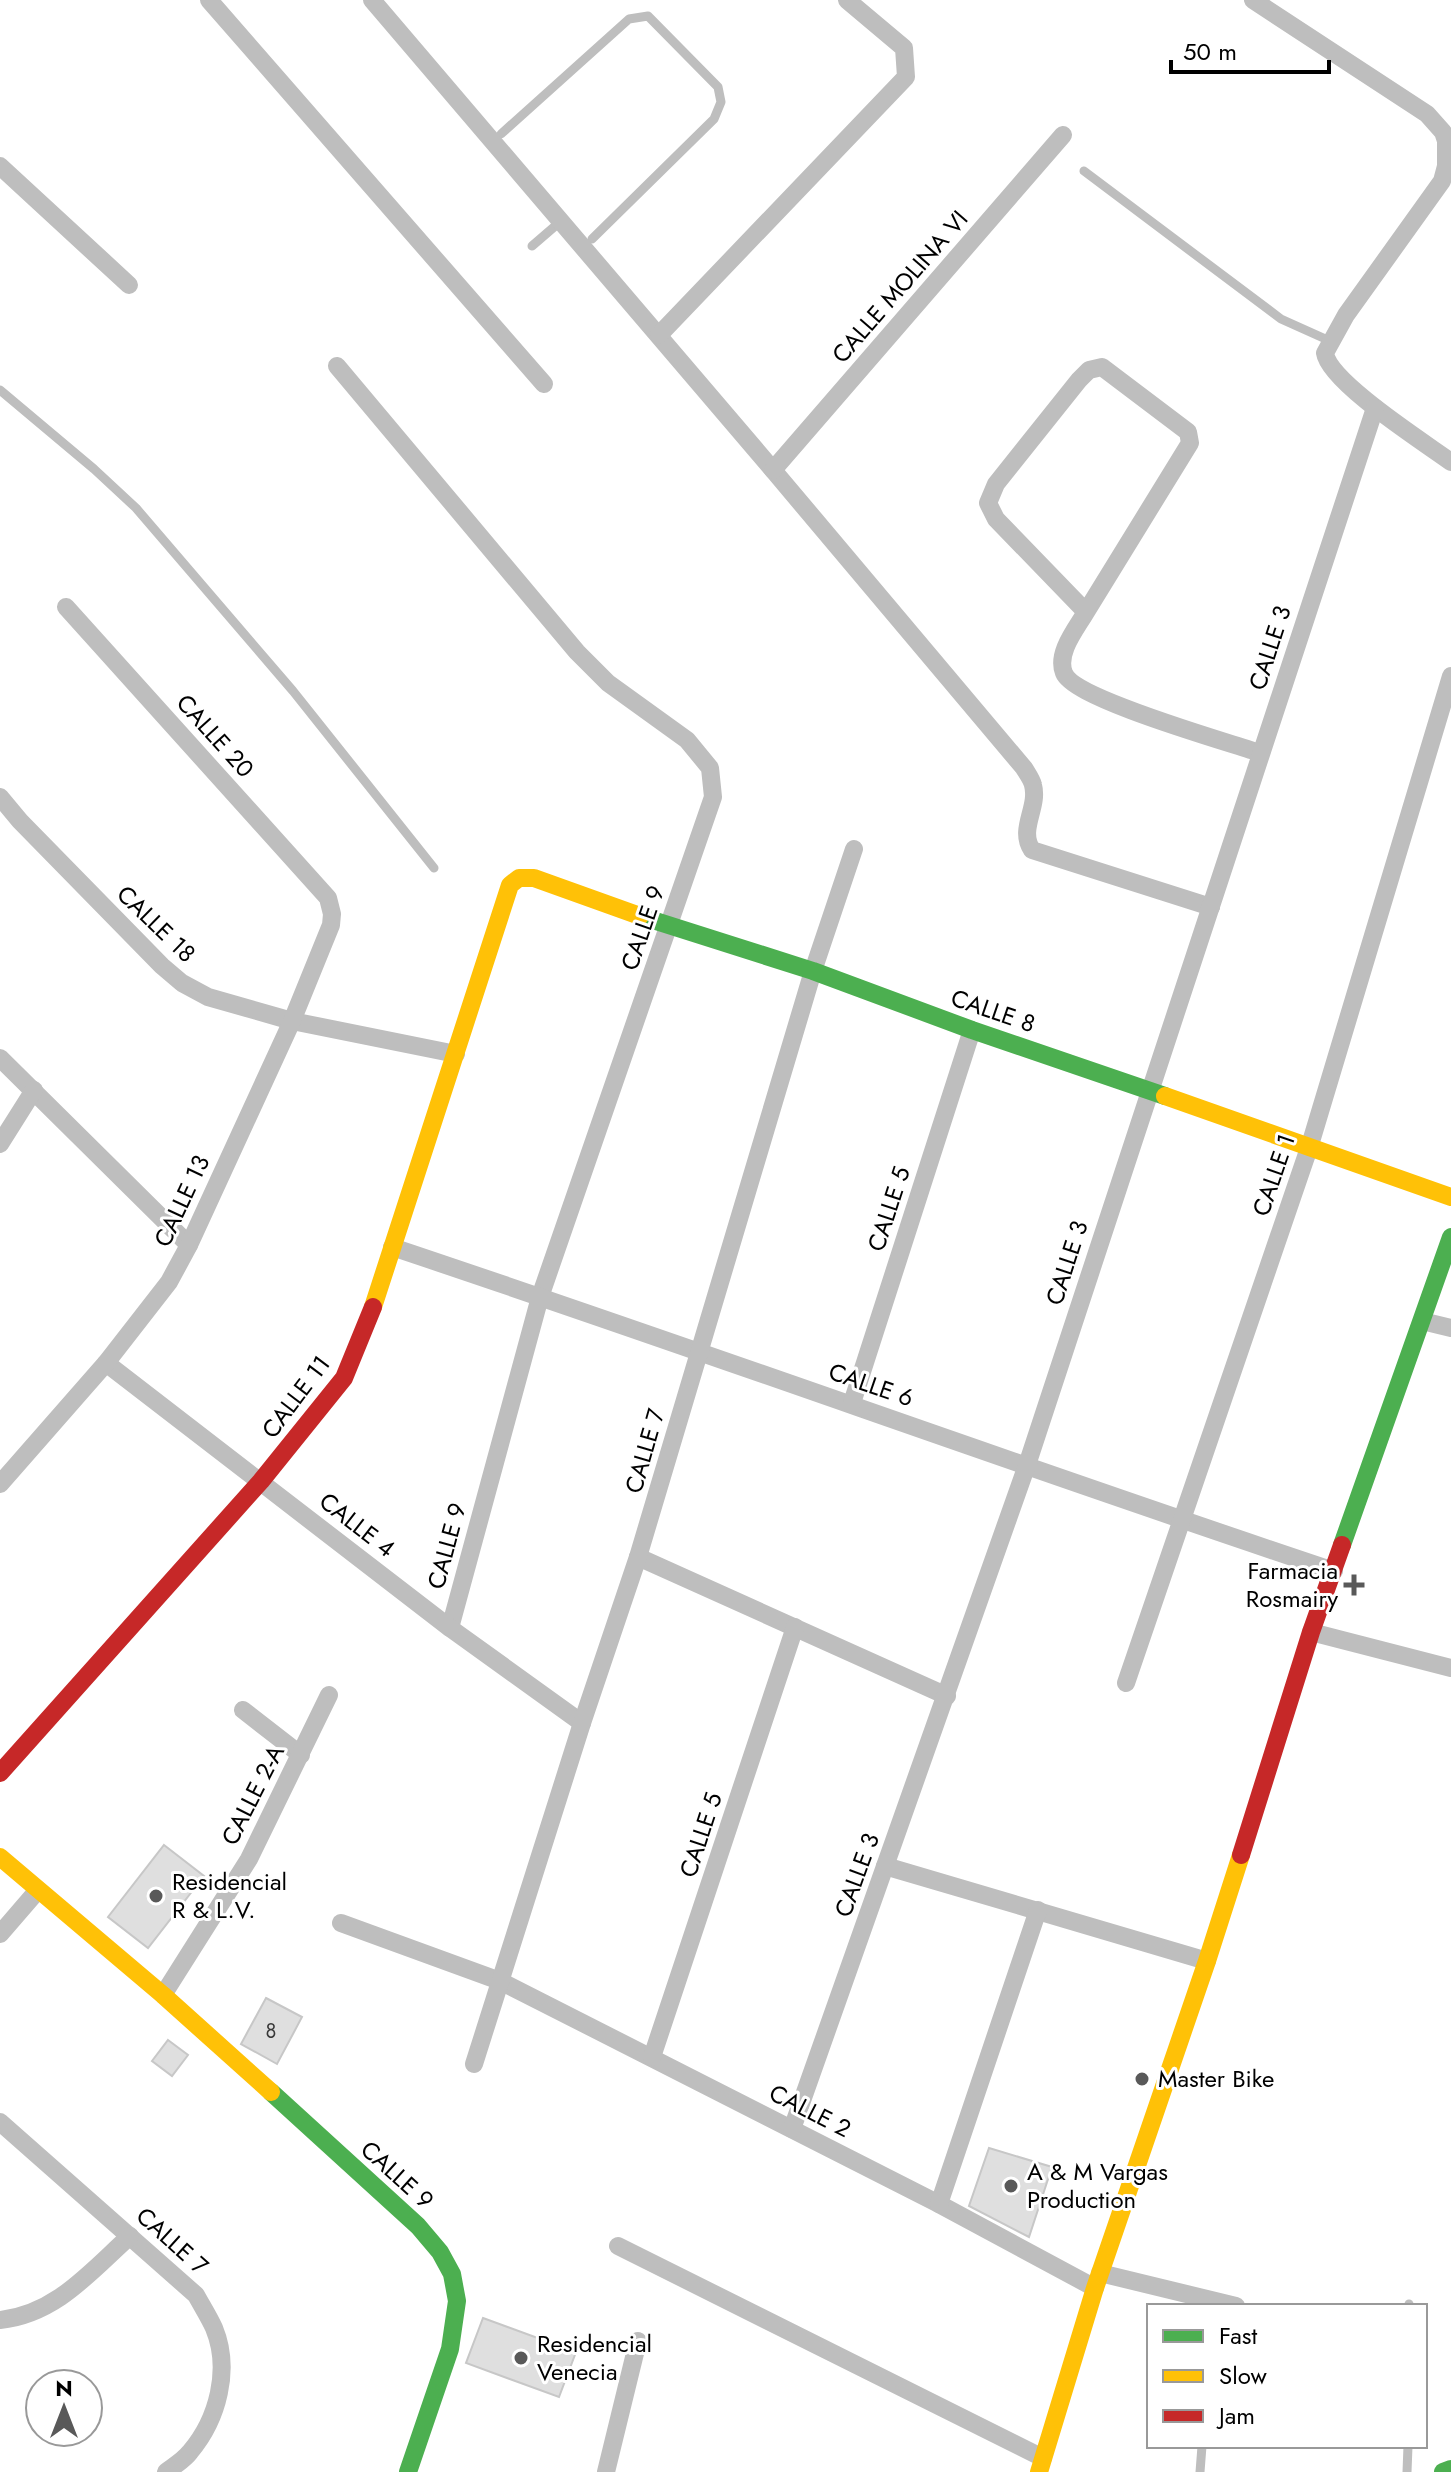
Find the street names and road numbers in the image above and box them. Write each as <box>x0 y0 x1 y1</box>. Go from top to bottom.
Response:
street label: CALLE MOLINA VI <box>823 203 976 371</box>
street label: CALLE 3 <box>1239 601 1300 695</box>
street label: CALLE 20 <box>168 686 262 785</box>
street label: CALLE 18 <box>109 877 204 970</box>
street label: CALLE 9 <box>612 881 673 975</box>
street label: CALLE 8 <box>946 980 1040 1041</box>
street label: CALLE 1 <box>1243 1129 1304 1221</box>
street label: CALLE 13 <box>145 1149 218 1253</box>
street label: CALLE 5 <box>858 1162 919 1256</box>
street label: CALLE 3 <box>1036 1216 1097 1310</box>
street label: CALLE 11 <box>253 1348 338 1445</box>
street label: CALLE 6 <box>824 1354 918 1415</box>
street label: CALLE 7 <box>616 1404 673 1497</box>
street label: CALLE 4 <box>312 1484 403 1565</box>
street label: CALLE 9 <box>418 1499 475 1593</box>
street label: CALLE 2-A <box>212 1738 293 1851</box>
street label: CALLE 5 <box>670 1788 731 1882</box>
street label: CALLE 3 <box>825 1828 888 1922</box>
street label: CALLE 2 <box>763 2075 857 2146</box>
street label: CALLE 9 <box>353 2132 442 2217</box>
street label: CALLE 7 <box>128 2199 216 2283</box>

